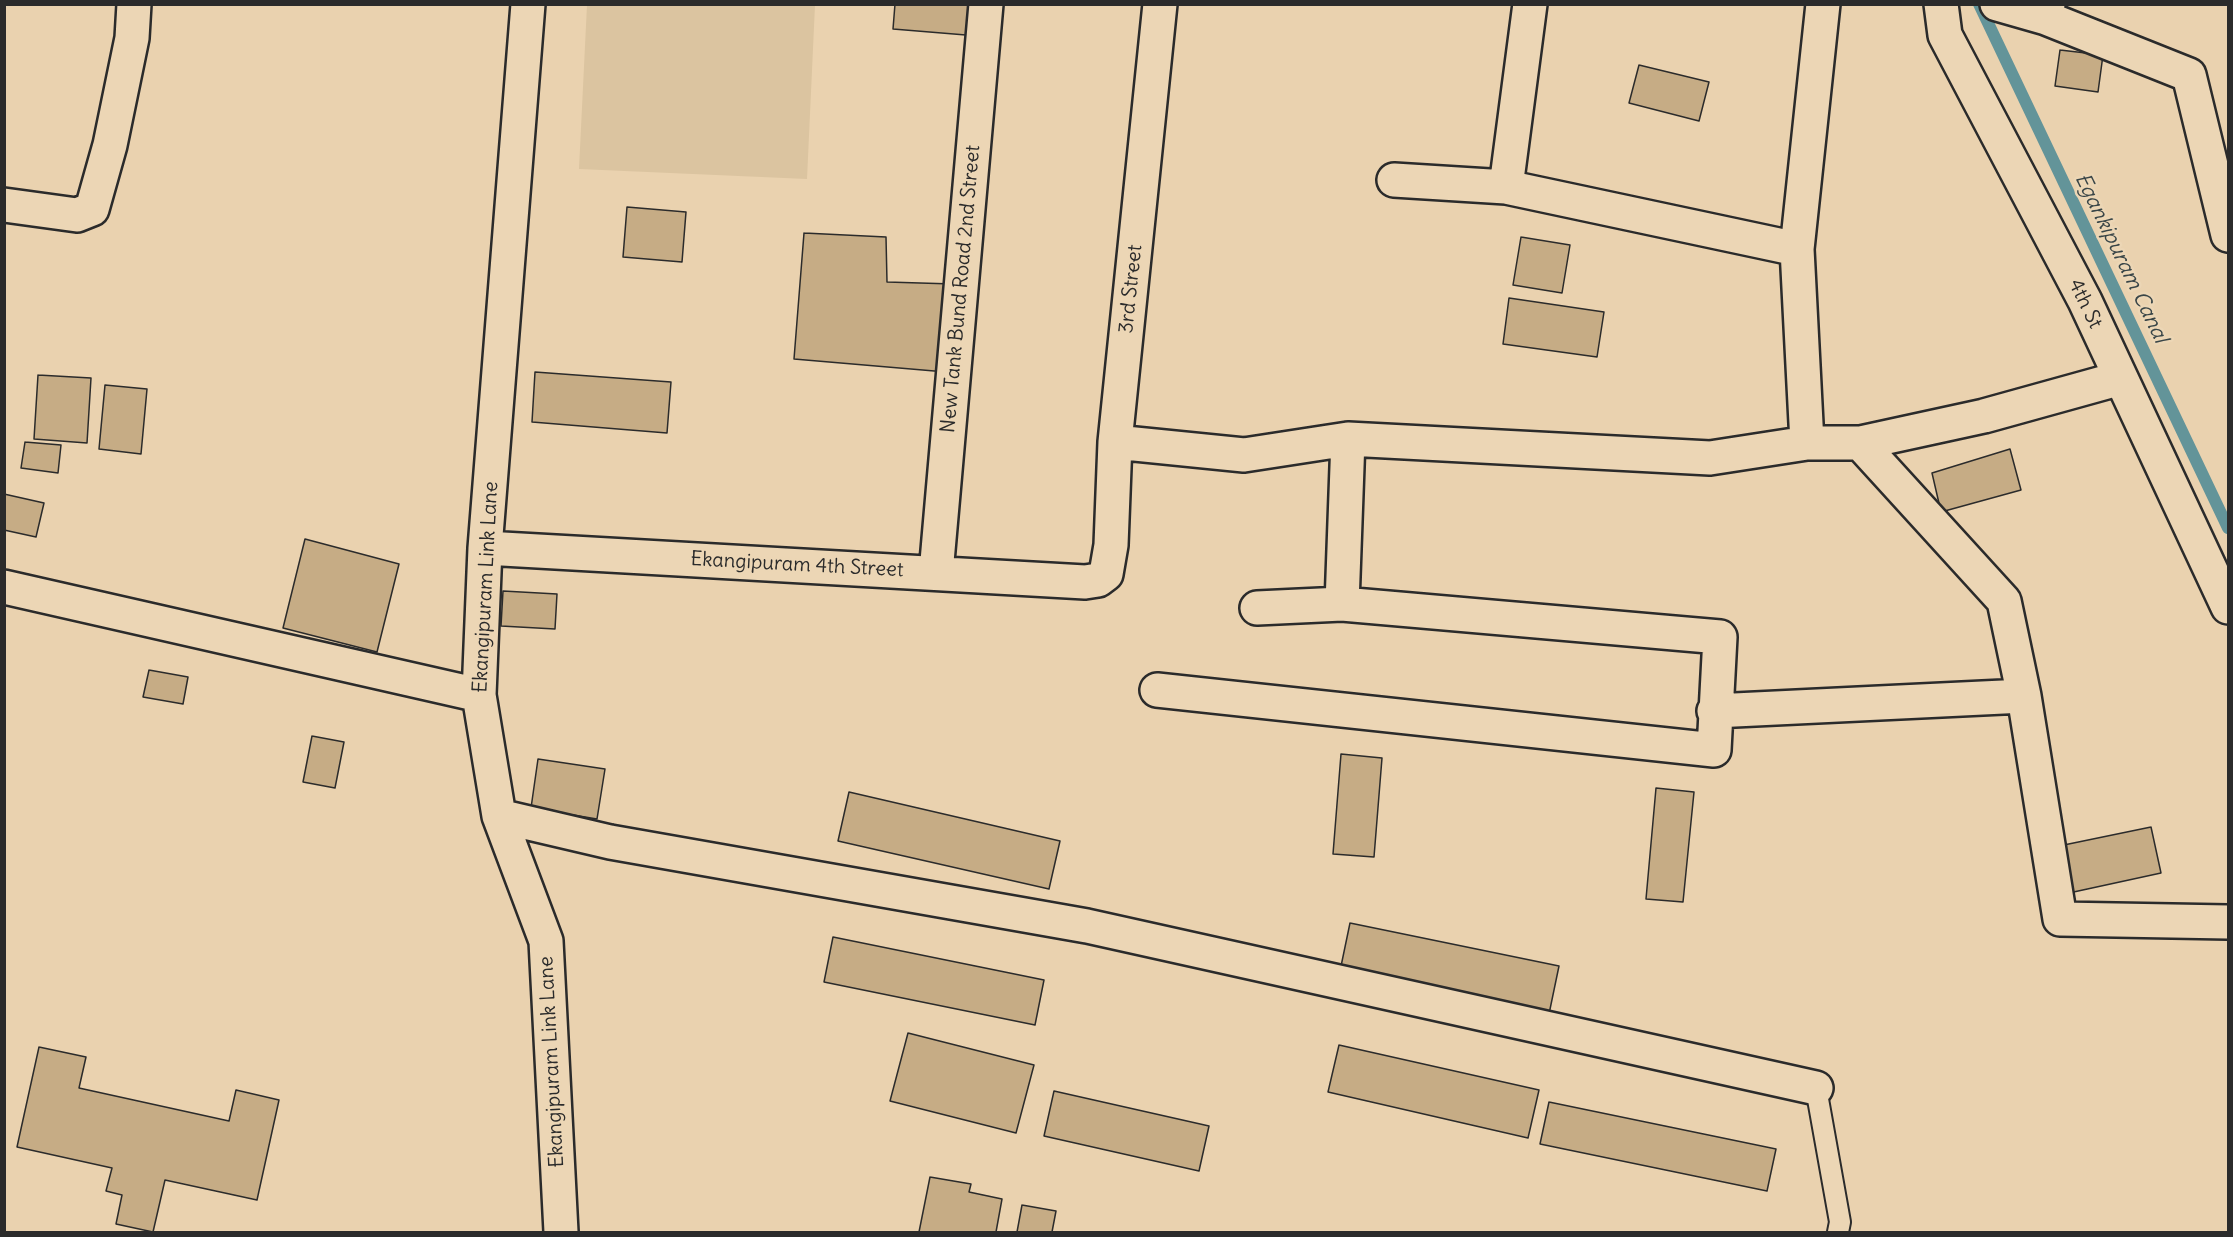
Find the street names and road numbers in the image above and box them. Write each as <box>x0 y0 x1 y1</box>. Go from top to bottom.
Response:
street label: New Tank Bund Road 2nd Street <box>936 144 986 434</box>
street label: 3rd Street <box>1114 243 1148 335</box>
street label: 4th St <box>2063 275 2107 333</box>
street label: Ekangipuram Link Lane <box>468 481 504 693</box>
street label: Ekangipuram 4th Street <box>690 547 904 583</box>
street label: Ekangipuram Link Lane <box>534 956 570 1168</box>

